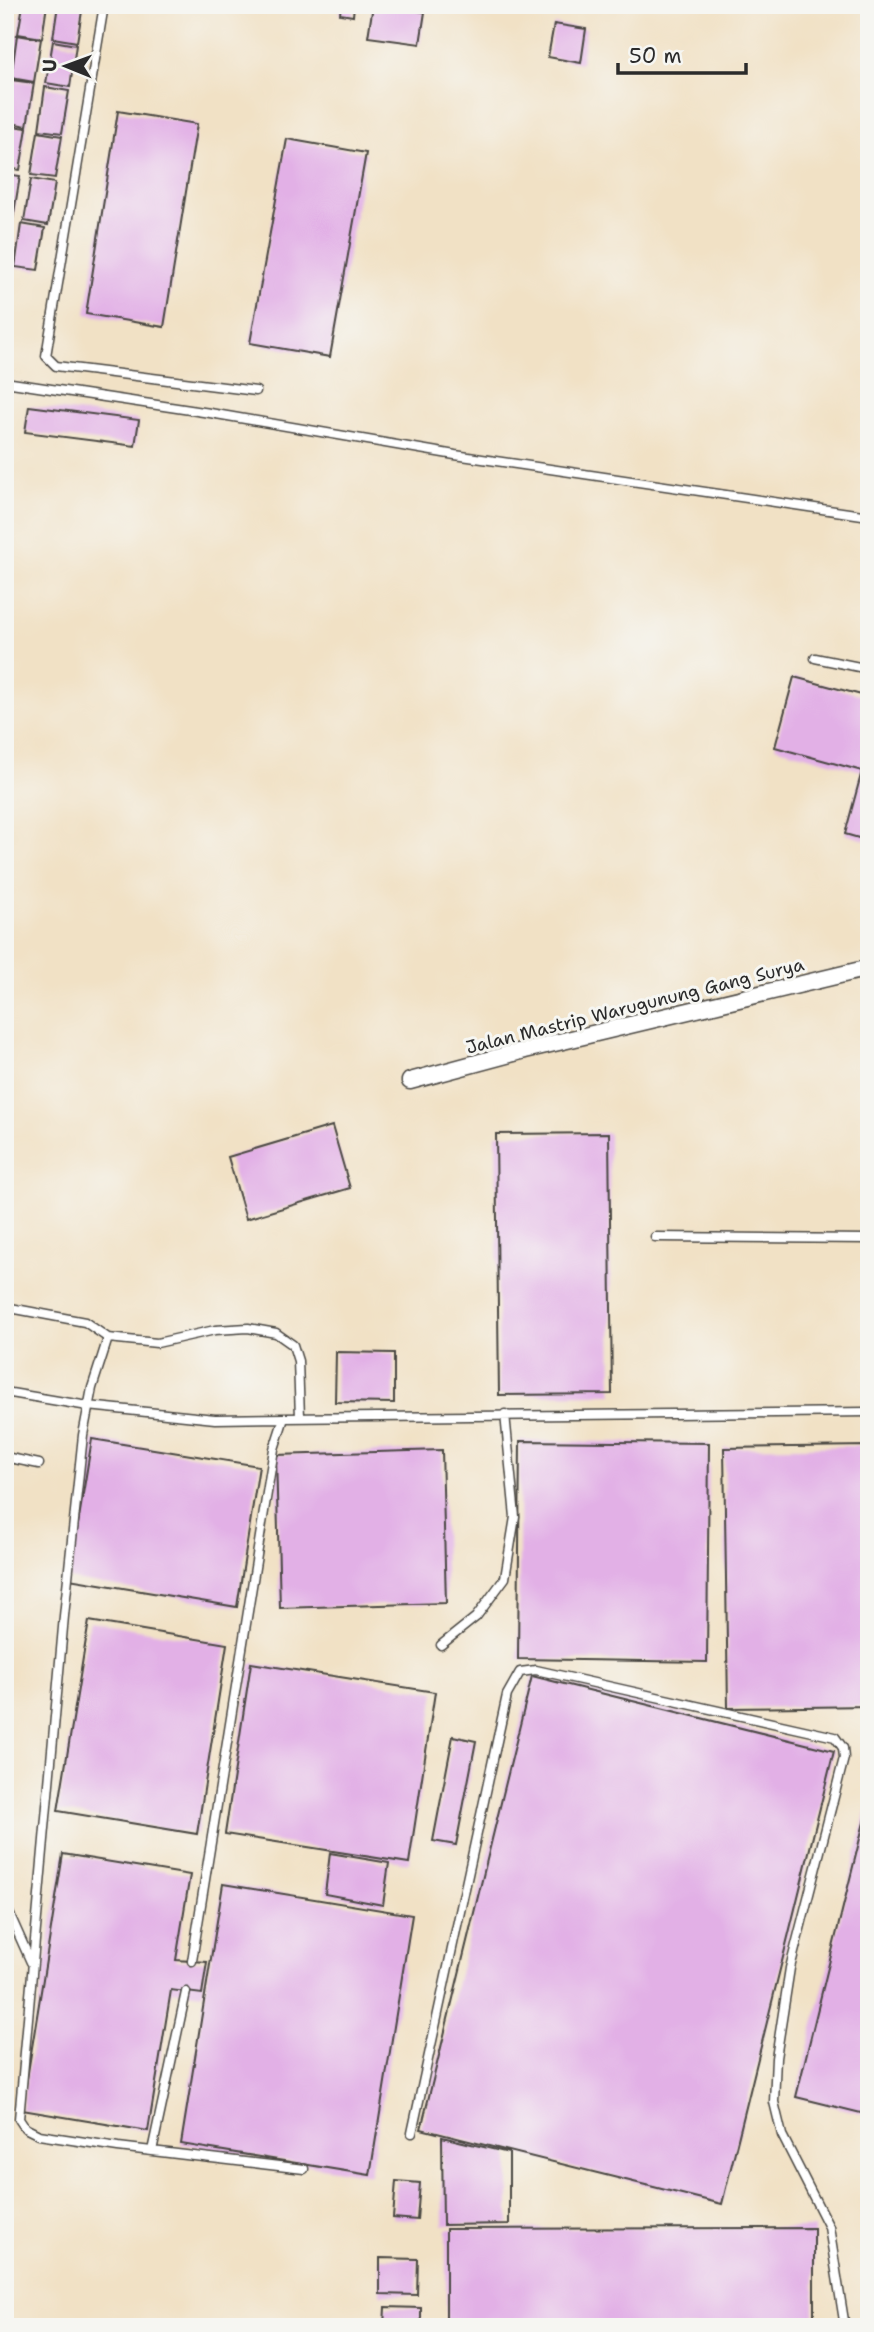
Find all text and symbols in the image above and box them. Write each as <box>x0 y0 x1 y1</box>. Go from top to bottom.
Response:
north arrow <box>32 32 102 102</box>
scale bar <box>618 32 746 76</box>
text: 50 m <box>629 42 682 70</box>
text: U <box>37 59 62 72</box>
street label: Jalan Mastrip Warugunung Gang Surya <box>463 952 807 1060</box>

